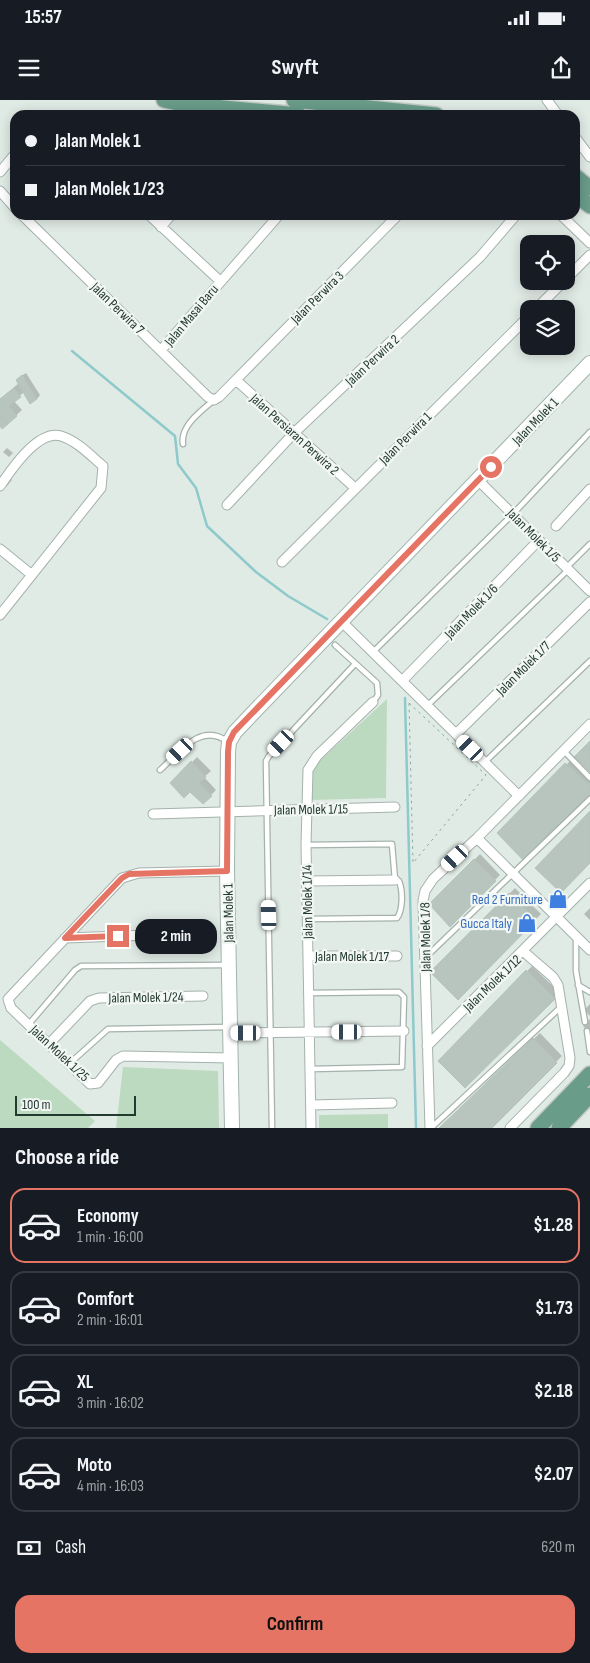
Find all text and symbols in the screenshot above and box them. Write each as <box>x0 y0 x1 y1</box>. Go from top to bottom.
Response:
text: 15:57 <box>25 6 62 29</box>
icon: menu <box>15 54 43 82</box>
text: Swyft <box>271 54 319 81</box>
icon: share <box>547 54 575 82</box>
text: Jalan Molek 1 <box>55 130 141 153</box>
text: Jalan Molek 1/23 <box>55 178 164 201</box>
map controls <box>520 235 575 355</box>
button: locate <box>520 235 575 290</box>
street label: Jalan Perwira 3 <box>287 267 347 328</box>
street label: Jalan Perwira 7 <box>87 278 148 338</box>
street label: Jalan Masai Baru <box>160 281 222 350</box>
button: layers <box>520 300 575 355</box>
street label: Jalan Perwira 2 <box>341 331 403 390</box>
street label: Jalan Persiaran Perwira 2 <box>246 389 343 479</box>
street label: Jalan Molek 1 <box>508 394 562 449</box>
street label: Jalan Perwira 1 <box>375 409 435 469</box>
route start <box>480 456 502 478</box>
street label: Jalan Molek 1/5 <box>502 504 564 566</box>
street label: Jalan Molek 1/6 <box>440 580 502 643</box>
street label: Jalan Molek 1/7 <box>492 637 554 700</box>
car <box>265 727 296 759</box>
car <box>453 732 486 764</box>
car <box>163 735 196 767</box>
street label: Jalan Molek 1/15 <box>273 800 349 819</box>
car <box>438 842 471 874</box>
street label: Jalan Molek 1/14 <box>298 865 317 940</box>
street label: Jalan Molek 1 <box>219 883 238 944</box>
shop icon: Red 2 Furniture <box>547 888 569 910</box>
place label: Red 2 Furniture <box>472 891 543 908</box>
car <box>260 900 277 930</box>
street label: Jalan Molek 1/8 <box>416 902 435 973</box>
shop icon: Gucca Italy <box>516 912 538 934</box>
place label: Gucca Italy <box>460 915 513 932</box>
callout: 2 min <box>136 918 218 954</box>
route end <box>107 925 129 947</box>
text: 2 min <box>161 927 191 946</box>
street label: Jalan Molek 1/17 <box>314 948 389 965</box>
street label: Jalan Molek 1/12 <box>459 951 525 1016</box>
street label: Jalan Molek 1/24 <box>107 988 184 1007</box>
street label: Jalan Molek 1/25 <box>26 1021 93 1085</box>
car <box>332 1025 362 1040</box>
car <box>231 1026 261 1041</box>
scale bar <box>15 1093 136 1116</box>
text: 100 m <box>22 1096 51 1113</box>
text: Choose a ride <box>15 1144 119 1171</box>
icon: car <box>17 1203 62 1248</box>
text: Economy <box>77 1205 139 1228</box>
text: $1.28 <box>533 1214 573 1237</box>
text: 1 min · 16:00 <box>77 1228 143 1247</box>
icon: car <box>17 1286 62 1331</box>
text: Comfort <box>77 1288 134 1311</box>
text: $1.73 <box>535 1297 573 1320</box>
text: 2 min · 16:01 <box>77 1311 143 1330</box>
icon: car <box>17 1369 62 1414</box>
text: XL <box>77 1371 93 1394</box>
text: $2.18 <box>534 1380 573 1403</box>
text: 3 min · 16:02 <box>77 1394 144 1413</box>
icon: car <box>17 1452 62 1497</box>
text: Moto <box>77 1454 112 1477</box>
text: $2.07 <box>534 1463 573 1486</box>
text: 4 min · 16:03 <box>77 1477 144 1496</box>
icon: cash <box>15 1534 43 1562</box>
text: Cash <box>55 1536 86 1559</box>
text: 620 m <box>541 1538 575 1557</box>
button: Confirm <box>15 1595 575 1653</box>

